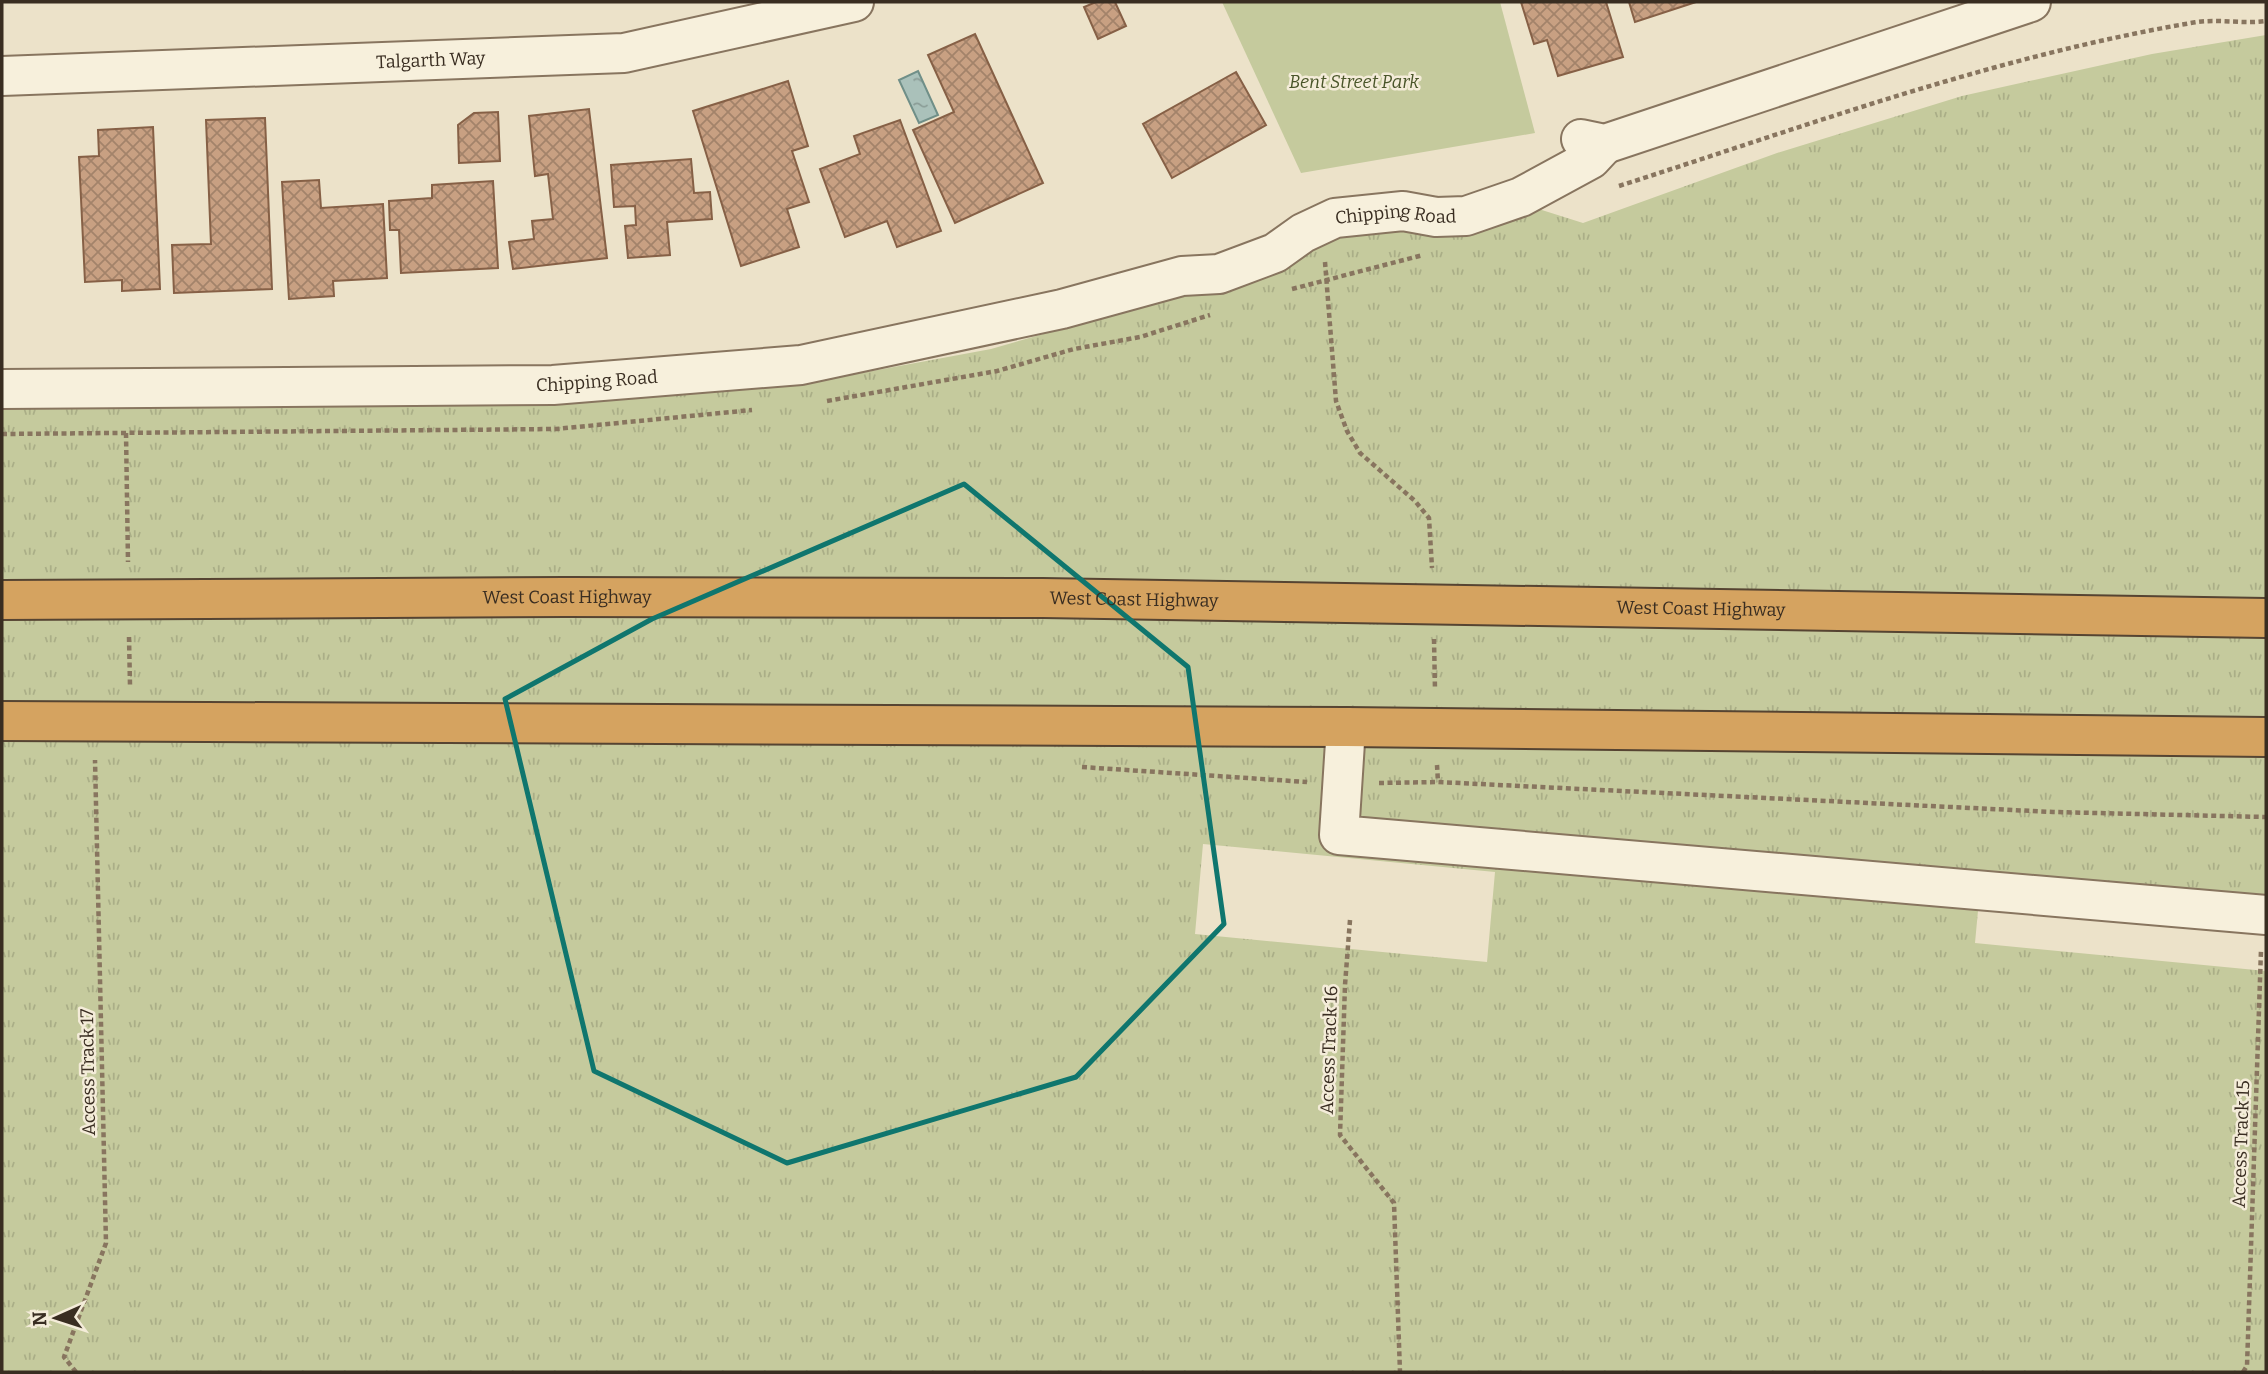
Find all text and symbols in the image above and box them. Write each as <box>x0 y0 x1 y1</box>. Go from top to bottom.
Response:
street label: Talgarth Way <box>376 47 486 73</box>
park label: Bent Street Park <box>1289 71 1419 93</box>
street label: Chipping Road <box>1334 200 1457 229</box>
street label: Chipping Road <box>536 366 659 396</box>
street label: West Coast Highway <box>482 586 652 608</box>
street label: West Coast Highway <box>1049 587 1219 612</box>
street label: West Coast Highway <box>1616 596 1786 621</box>
street label: Access Track 16 <box>1316 985 1342 1115</box>
street label: Access Track 17 <box>76 1008 100 1136</box>
street label: Access Track 15 <box>2228 1080 2254 1208</box>
north arrow <box>21 1283 91 1353</box>
text: N <box>28 1311 51 1327</box>

